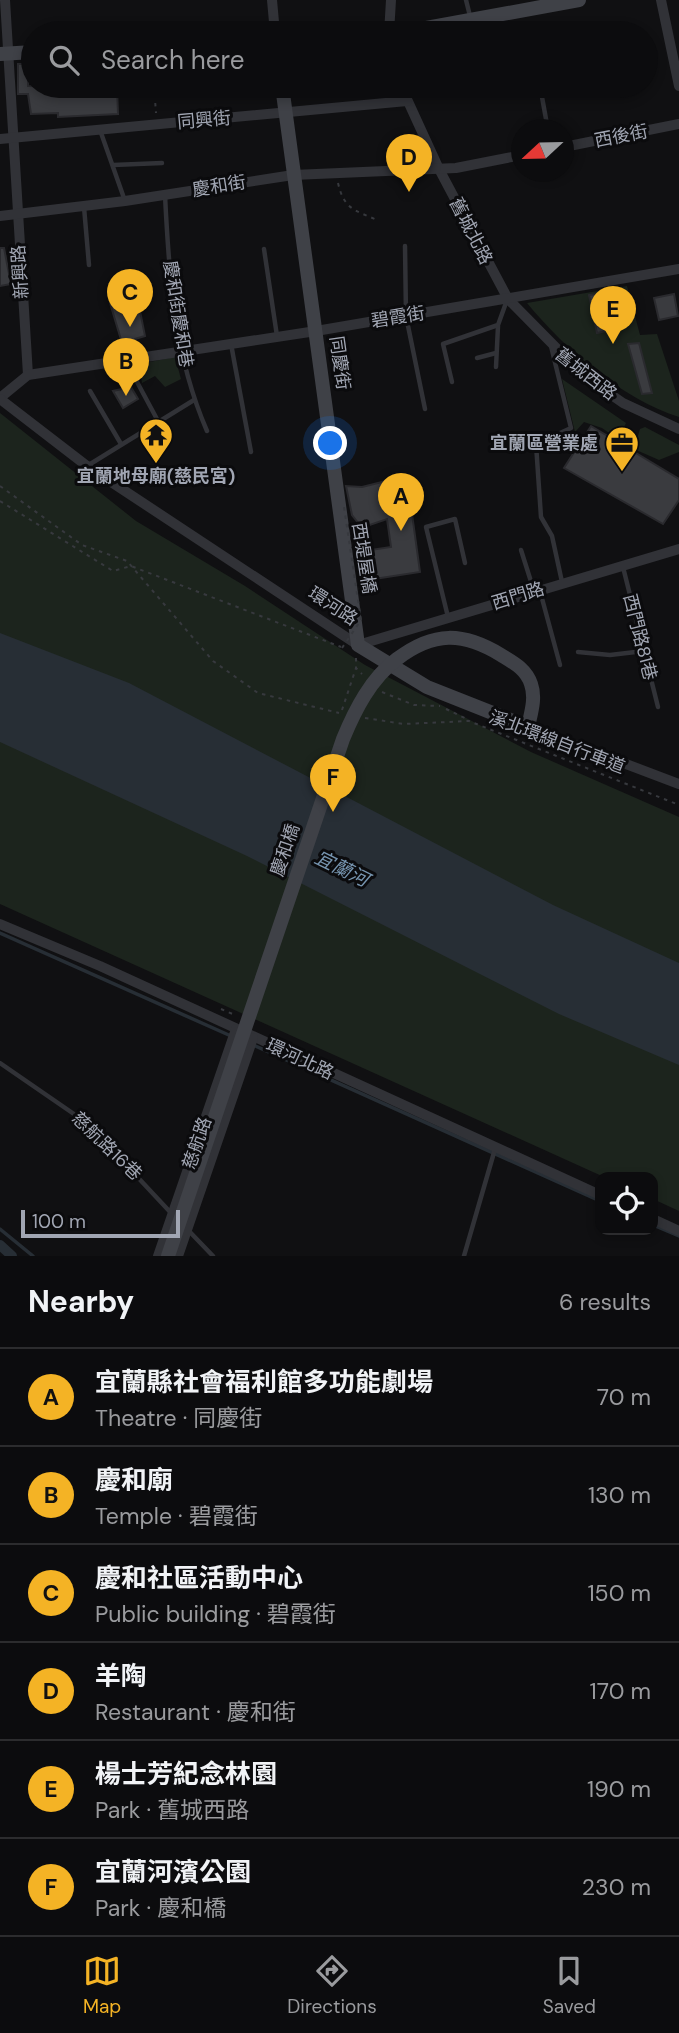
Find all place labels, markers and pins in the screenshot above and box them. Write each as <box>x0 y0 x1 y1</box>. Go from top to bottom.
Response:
pin: D <box>386 134 432 192</box>
pin: C <box>107 269 153 327</box>
pin: E <box>590 286 636 344</box>
pin: B <box>103 338 149 396</box>
temple icon: 宜蘭地母廟(慈民宮) <box>137 416 175 465</box>
office icon: 宜蘭區營業處 <box>603 424 641 473</box>
place label: 宜蘭區營業處 <box>490 431 598 455</box>
place label: 宜蘭地母廟(慈民宮) <box>77 464 235 488</box>
pin: A <box>378 473 424 531</box>
pin: F <box>310 754 356 812</box>

